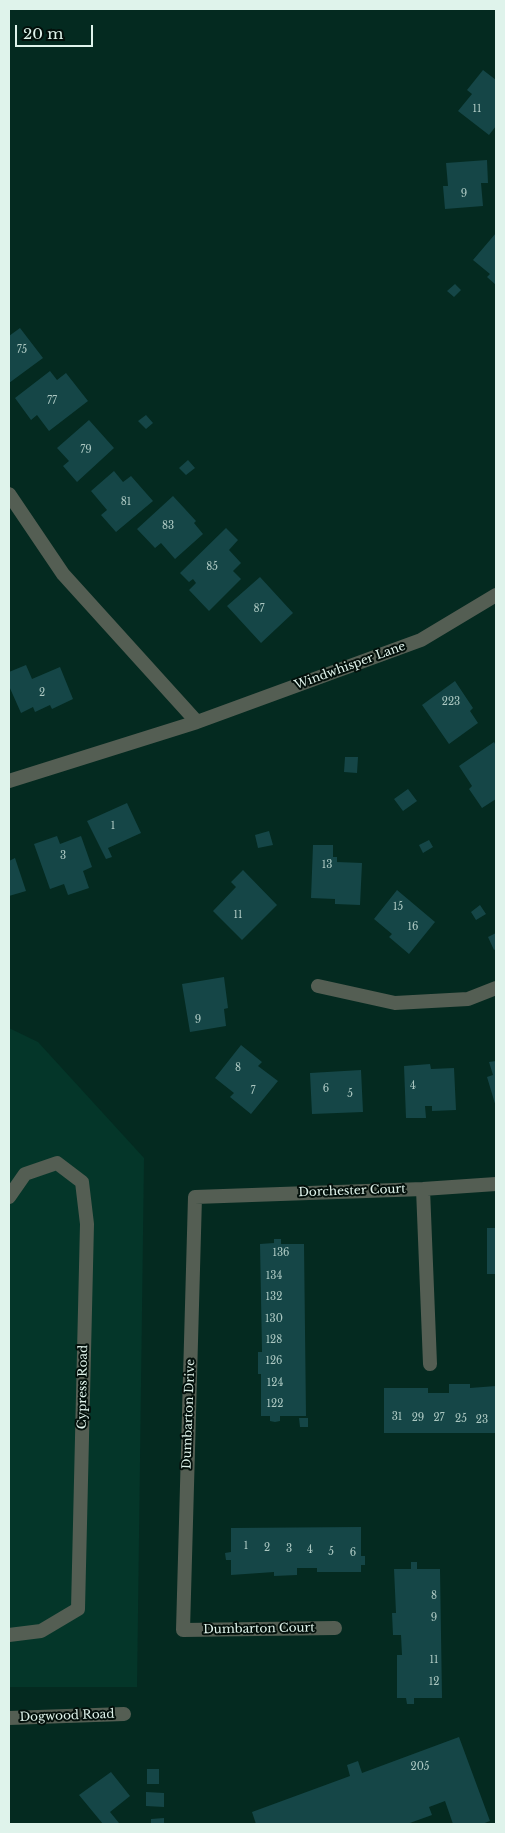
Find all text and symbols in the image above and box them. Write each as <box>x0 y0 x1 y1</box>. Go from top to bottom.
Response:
scale bar <box>18 15 95 47</box>
text: 20 m <box>23 24 63 43</box>
house number: 11 <box>473 103 481 115</box>
house number: 9 <box>461 188 467 200</box>
house number: 75 <box>17 344 27 356</box>
house number: 77 <box>47 395 57 407</box>
house number: 79 <box>80 444 92 456</box>
house number: 81 <box>121 496 131 508</box>
house number: 83 <box>162 520 174 532</box>
house number: 85 <box>206 561 218 573</box>
house number: 87 <box>253 603 265 615</box>
street label: Windwhisper Lane <box>293 639 407 693</box>
house number: 2 <box>39 687 45 699</box>
house number: 223 <box>442 696 460 708</box>
house number: 1 <box>111 820 115 832</box>
house number: 3 <box>60 850 66 862</box>
house number: 13 <box>322 859 332 871</box>
house number: 15 <box>393 901 403 913</box>
house number: 11 <box>234 909 242 921</box>
house number: 16 <box>408 921 418 933</box>
house number: 9 <box>195 1014 201 1026</box>
house number: 8 <box>235 1062 241 1074</box>
house number: 4 <box>410 1080 416 1092</box>
house number: 6 <box>323 1083 329 1095</box>
house number: 7 <box>250 1085 256 1097</box>
house number: 5 <box>347 1088 353 1100</box>
street label: Dorchester Court <box>298 1182 406 1200</box>
house number: 136 <box>272 1247 290 1259</box>
house number: 134 <box>266 1270 282 1282</box>
house number: 132 <box>266 1291 282 1303</box>
house number: 130 <box>265 1313 283 1325</box>
house number: 128 <box>266 1334 282 1346</box>
street label: Cypress Road <box>75 1345 91 1429</box>
house number: 126 <box>265 1355 283 1367</box>
street label: Dumbarton Drive <box>180 1359 198 1469</box>
house number: 124 <box>267 1377 283 1389</box>
house number: 122 <box>267 1398 283 1410</box>
house number: 31 <box>392 1411 402 1423</box>
house number: 29 <box>412 1412 424 1424</box>
house number: 27 <box>433 1412 445 1424</box>
house number: 25 <box>455 1413 467 1425</box>
house number: 23 <box>476 1414 488 1426</box>
house number: 1 <box>244 1540 248 1552</box>
house number: 2 <box>264 1542 270 1554</box>
house number: 3 <box>286 1543 292 1555</box>
house number: 4 <box>307 1544 313 1556</box>
house number: 5 <box>328 1546 334 1558</box>
house number: 6 <box>350 1547 356 1559</box>
house number: 8 <box>431 1590 437 1602</box>
house number: 9 <box>431 1612 437 1624</box>
street label: Dumbarton Court <box>203 1621 315 1637</box>
house number: 11 <box>430 1654 438 1666</box>
house number: 12 <box>429 1676 439 1688</box>
street label: Dogwood Road <box>19 1707 115 1725</box>
house number: 205 <box>411 1761 429 1773</box>

